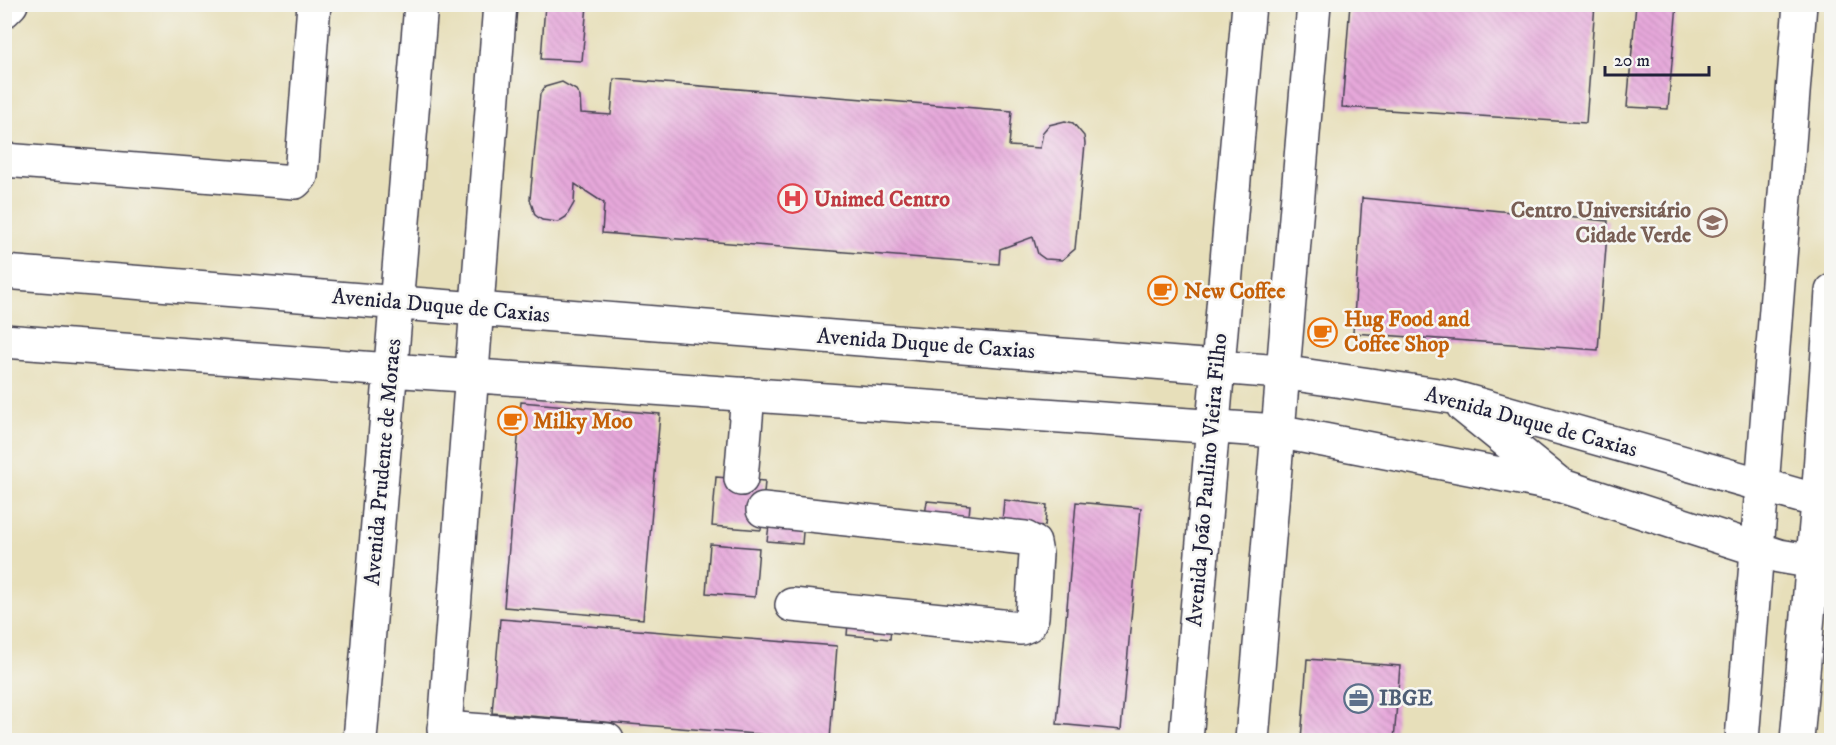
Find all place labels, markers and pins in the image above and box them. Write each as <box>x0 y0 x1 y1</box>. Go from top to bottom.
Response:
hospital icon: Unimed Centro <box>777 183 809 215</box>
place label: Unimed Centro <box>814 186 950 213</box>
place label: Centro Universitário Cidade Verde <box>1511 197 1691 249</box>
school or university icon: Centro Universitário Cidade Verde <box>1696 207 1728 239</box>
cafe icon: New Coffee <box>1147 275 1179 307</box>
place label: New Coffee <box>1184 278 1285 305</box>
place label: Hug Food and Coffee Shop <box>1344 306 1471 358</box>
cafe icon: Hug Food and Coffee Shop <box>1307 316 1339 348</box>
cafe icon: Milky Moo <box>496 405 528 437</box>
place label: Milky Moo <box>533 408 633 435</box>
office icon: IBGE <box>1342 682 1374 714</box>
place label: IBGE <box>1379 685 1433 712</box>

